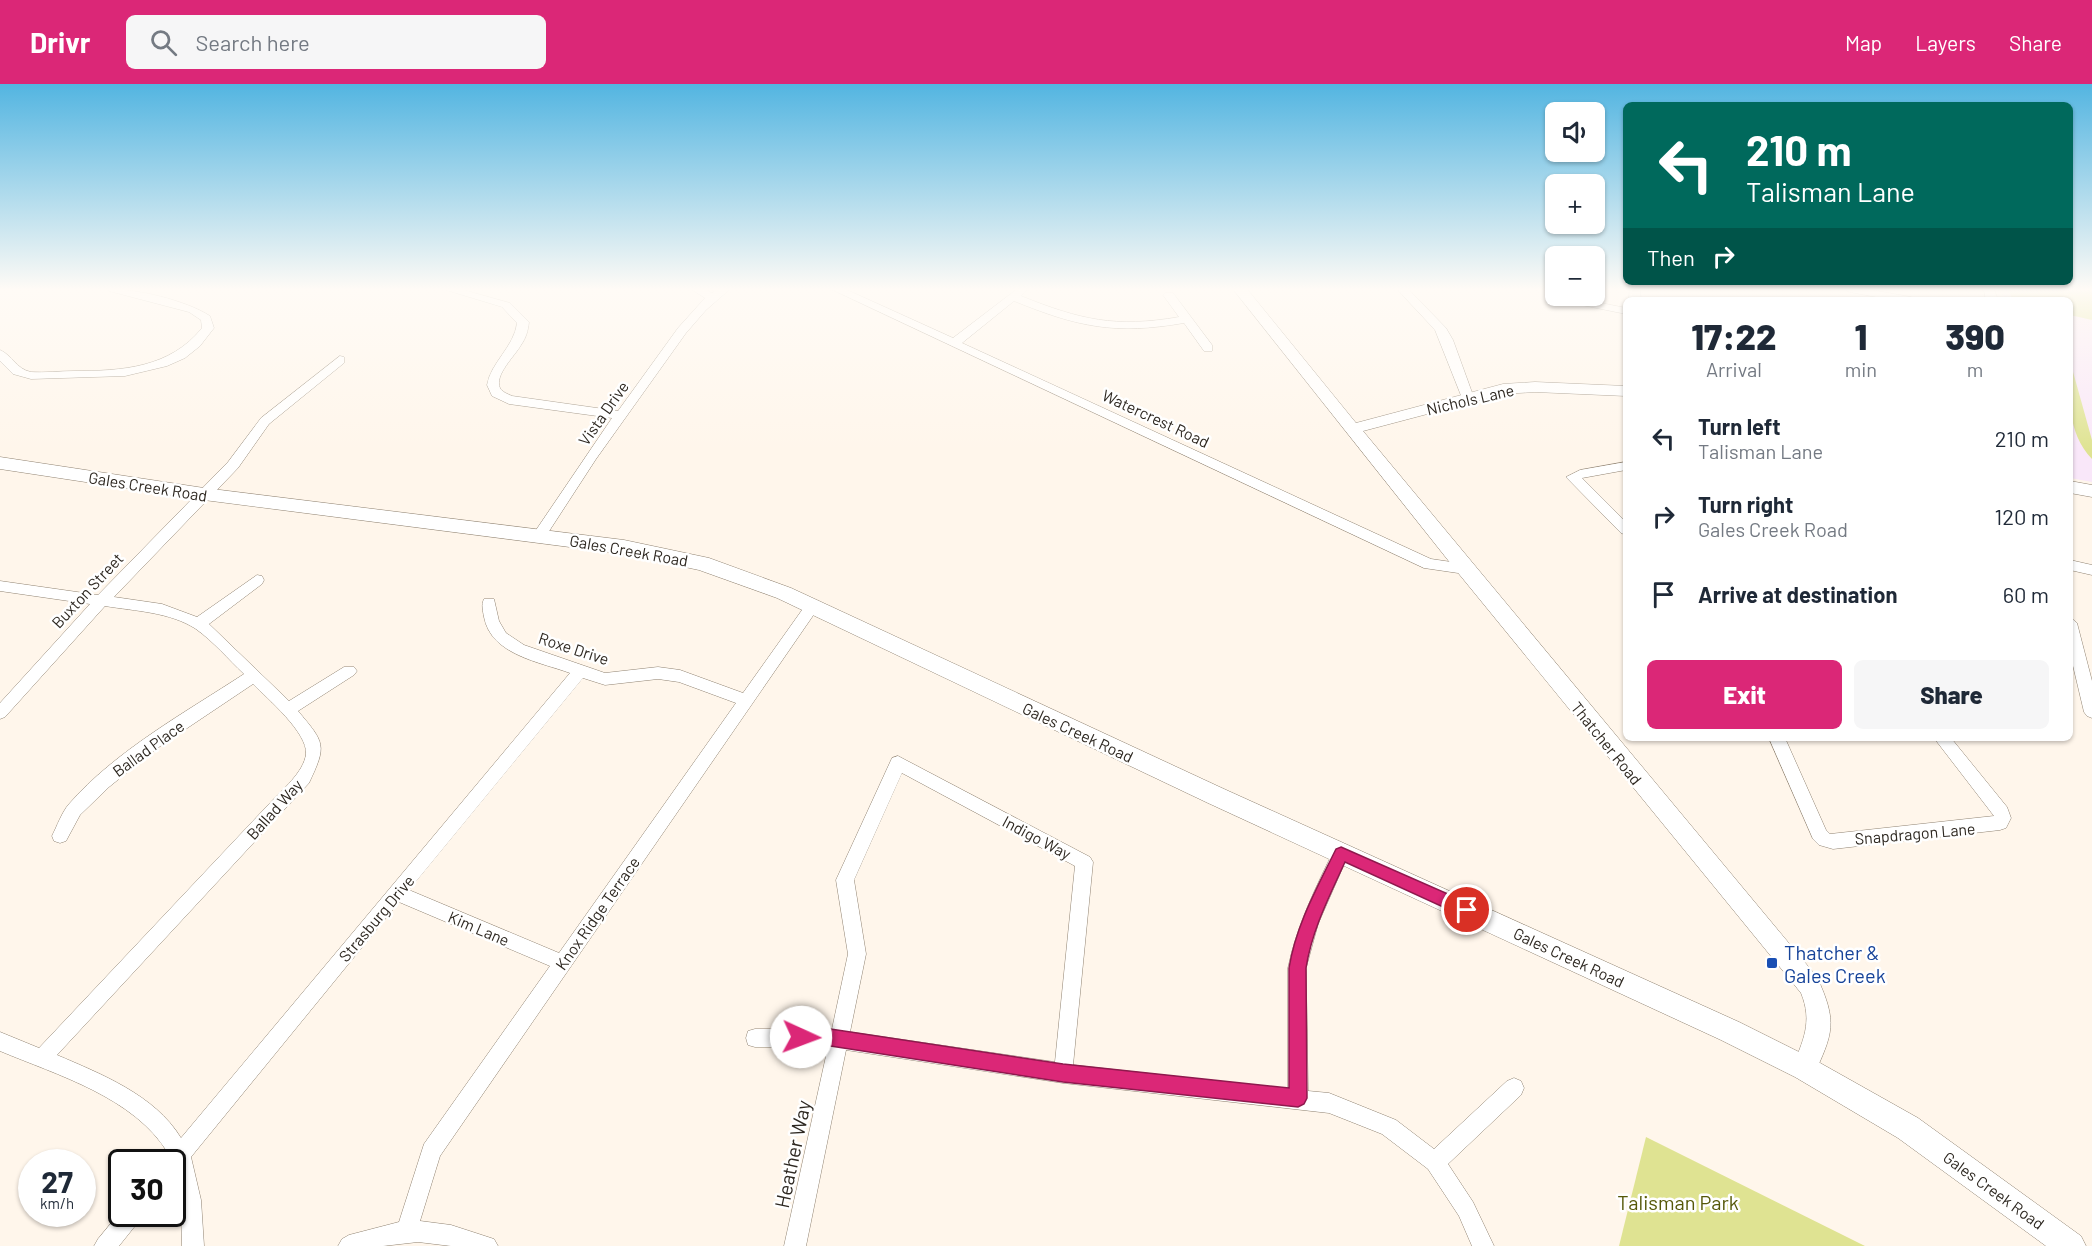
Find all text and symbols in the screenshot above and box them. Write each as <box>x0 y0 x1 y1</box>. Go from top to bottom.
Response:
search box <box>126 15 546 69</box>
text: Drivr <box>30 25 90 59</box>
icon: search <box>147 26 180 59</box>
text: Search here <box>195 29 310 55</box>
text: Map <box>1845 30 1882 55</box>
text: Layers <box>1915 30 1976 55</box>
text: Share <box>2009 30 2062 55</box>
map controls <box>1545 102 1605 306</box>
button: sound <box>1545 102 1605 162</box>
text: 210 m <box>1746 124 1852 174</box>
icon: left <box>1647 126 1725 204</box>
button: + <box>1545 174 1605 234</box>
text: Talisman Lane <box>1746 175 1915 207</box>
icon: right <box>1707 240 1740 273</box>
text: Then <box>1647 244 1695 270</box>
button: − <box>1545 246 1605 306</box>
text: 17:22 <box>1691 314 1776 357</box>
text: 1 <box>1854 314 1867 357</box>
text: 390 <box>1945 314 2005 357</box>
text: Arrival <box>1706 357 1762 381</box>
text: min <box>1845 357 1877 381</box>
text: m <box>1967 357 1983 381</box>
street label: Vista Drive <box>574 377 632 449</box>
street label: Nichols Lane <box>1424 380 1516 418</box>
street label: Watercrest Road <box>1100 385 1212 451</box>
text: Turn left <box>1698 413 1781 439</box>
icon: left <box>1647 422 1680 455</box>
text: 210 m <box>1995 425 2049 451</box>
text: Talisman Lane <box>1698 439 1823 463</box>
street label: Gales Creek Road <box>87 467 209 505</box>
text: Turn right <box>1698 491 1793 517</box>
icon: right <box>1647 500 1680 533</box>
text: 120 m <box>1994 503 2049 529</box>
text: Gales Creek Road <box>1698 517 1848 541</box>
street label: Gales Creek Road <box>568 530 690 570</box>
street label: Buxton Street <box>47 548 127 632</box>
icon: arrive <box>1647 578 1680 611</box>
text: Arrive at destination <box>1698 581 1897 607</box>
text: 60 m <box>2003 581 2049 607</box>
street label: Roxe Drive <box>536 628 612 668</box>
button: Exit <box>1647 660 1842 729</box>
button: Share <box>1854 660 2049 729</box>
street label: Gales Creek Road <box>1020 698 1136 766</box>
street label: Thatcher Road <box>1568 698 1646 788</box>
street label: Ballad Place <box>109 716 187 780</box>
street label: Ballad Way <box>242 775 306 843</box>
street label: Indigo Way <box>1000 811 1075 863</box>
street label: Snapdragon Lane <box>1854 818 1976 848</box>
street label: Knox Ridge Terrace <box>551 853 643 973</box>
street label: Strasburg Drive <box>334 871 418 965</box>
pin <box>1441 884 1492 935</box>
icon: arrive <box>1450 893 1483 926</box>
street label: Kim Lane <box>446 907 512 949</box>
street label: Gales Creek Road <box>1511 923 1627 991</box>
place label: Thatcher & Gales Creek <box>1784 940 1886 987</box>
marker: Thatcher & Gales Creek <box>1765 956 1779 970</box>
position arrow <box>769 1005 833 1069</box>
street label: Heather Way <box>769 1098 815 1210</box>
street label: Gales Creek Road <box>1940 1147 2048 1233</box>
speed limit sign: 30 <box>108 1149 186 1227</box>
text: 27 <box>41 1163 73 1199</box>
park label: Talisman Park <box>1617 1190 1739 1214</box>
text: km/h <box>40 1194 74 1212</box>

